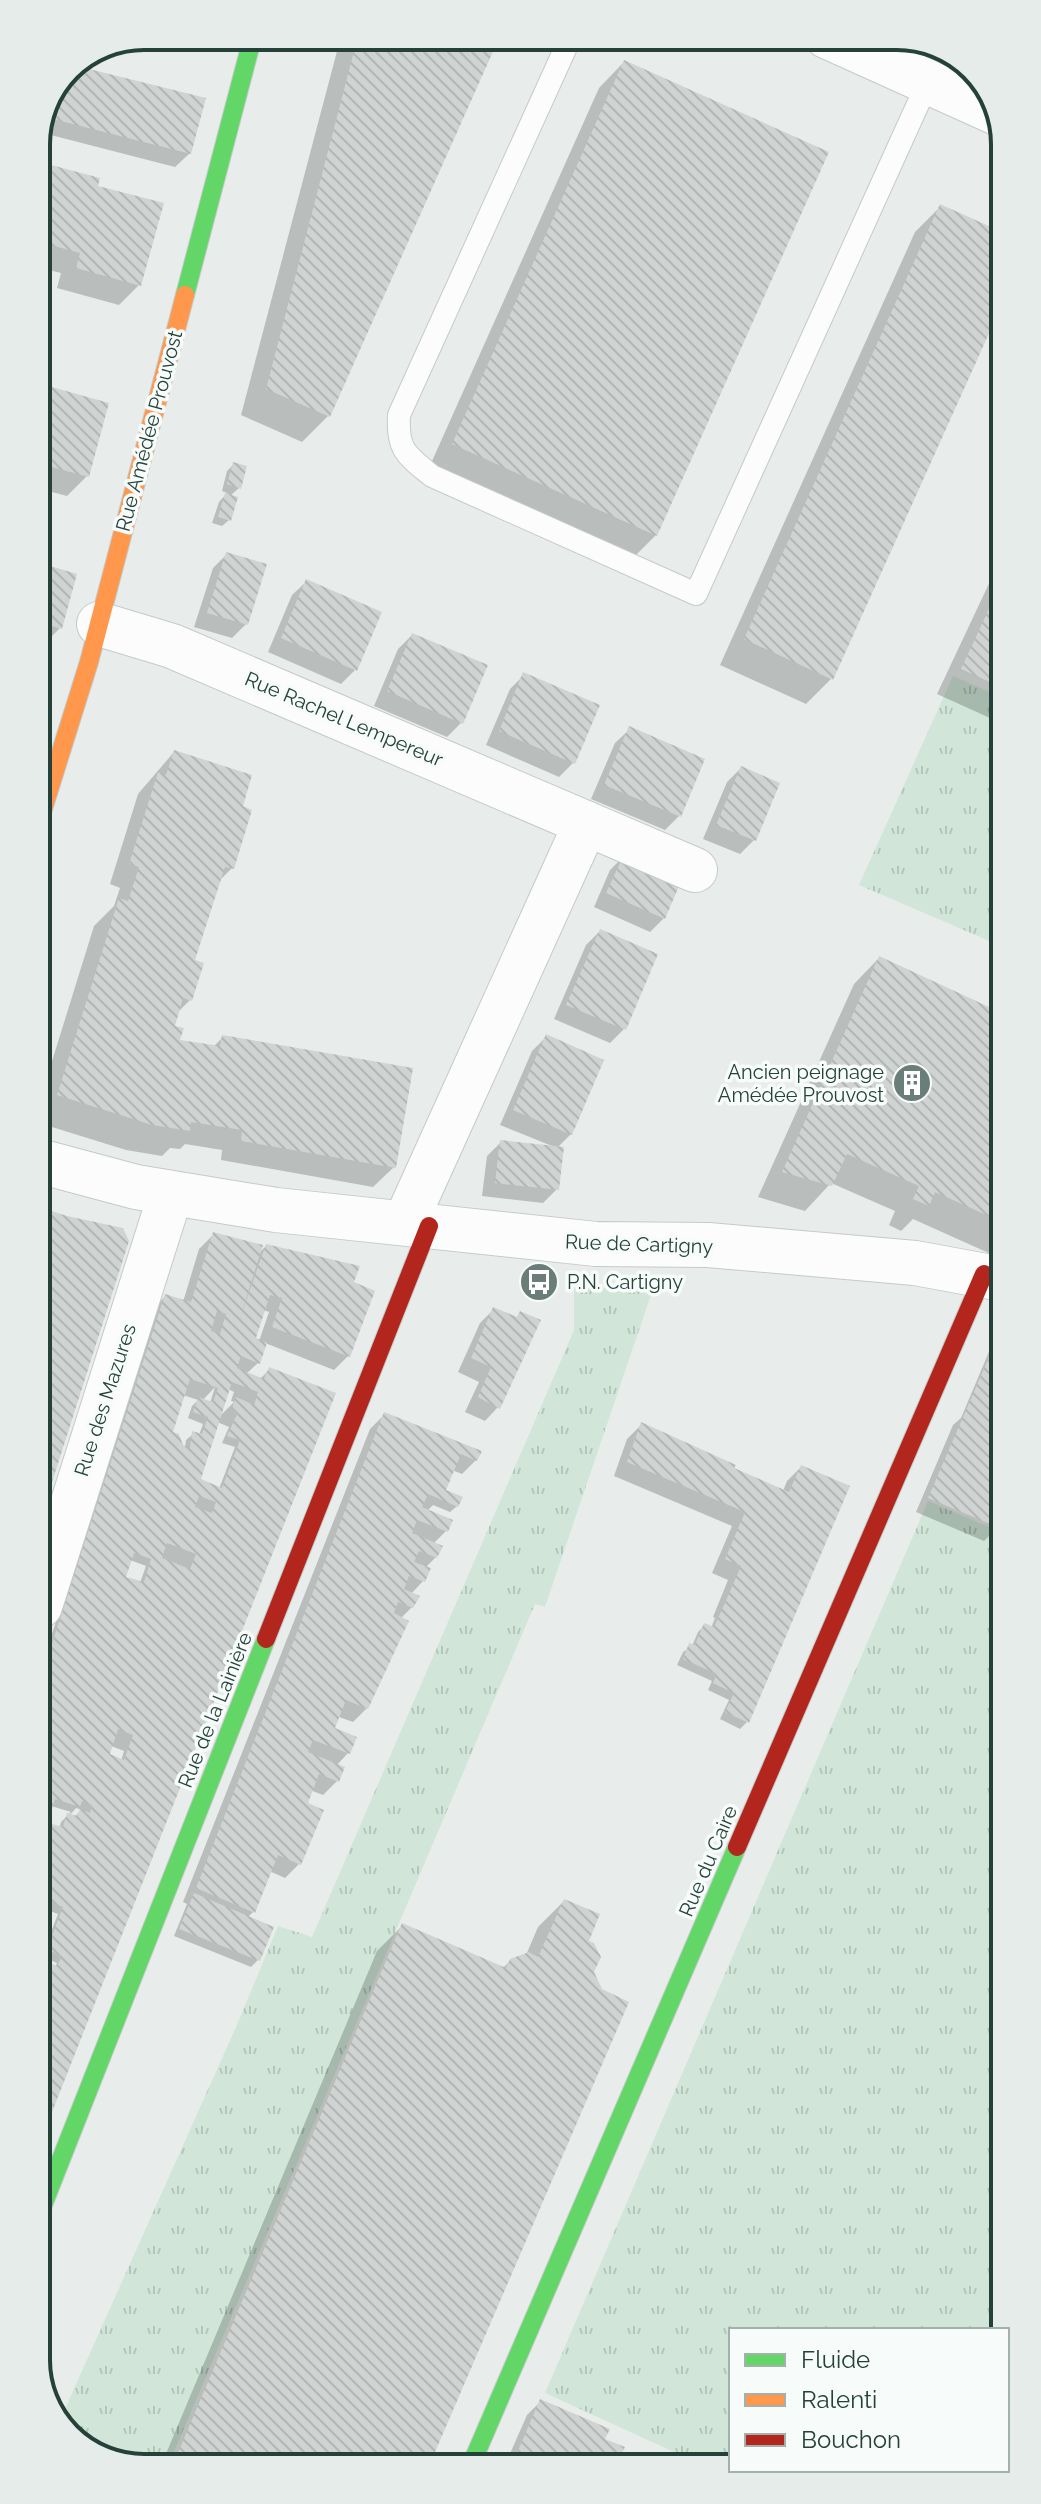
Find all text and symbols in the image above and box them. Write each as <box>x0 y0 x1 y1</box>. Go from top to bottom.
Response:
street label: Rue Amédée Prouvost <box>111 328 187 534</box>
street label: Rue Rachel Lempereur <box>241 666 447 772</box>
place label: Ancien peignage Amédée Prouvost <box>718 1060 884 1107</box>
building icon: Ancien peignage Amédée Prouvost <box>891 1062 933 1104</box>
street label: Rue de Cartigny <box>564 1229 714 1259</box>
bus stop icon: P.N. Cartigny <box>518 1261 560 1303</box>
place label: P.N. Cartigny <box>567 1270 683 1294</box>
street label: Rue des Mazures <box>69 1321 141 1479</box>
street label: Rue de la Lainière <box>173 1629 257 1791</box>
street label: Rue du Caire <box>674 1802 742 1920</box>
legend <box>729 2328 1009 2472</box>
text: Fluide <box>801 2345 870 2374</box>
text: Ralenti <box>801 2385 877 2414</box>
text: Bouchon <box>801 2425 901 2454</box>

